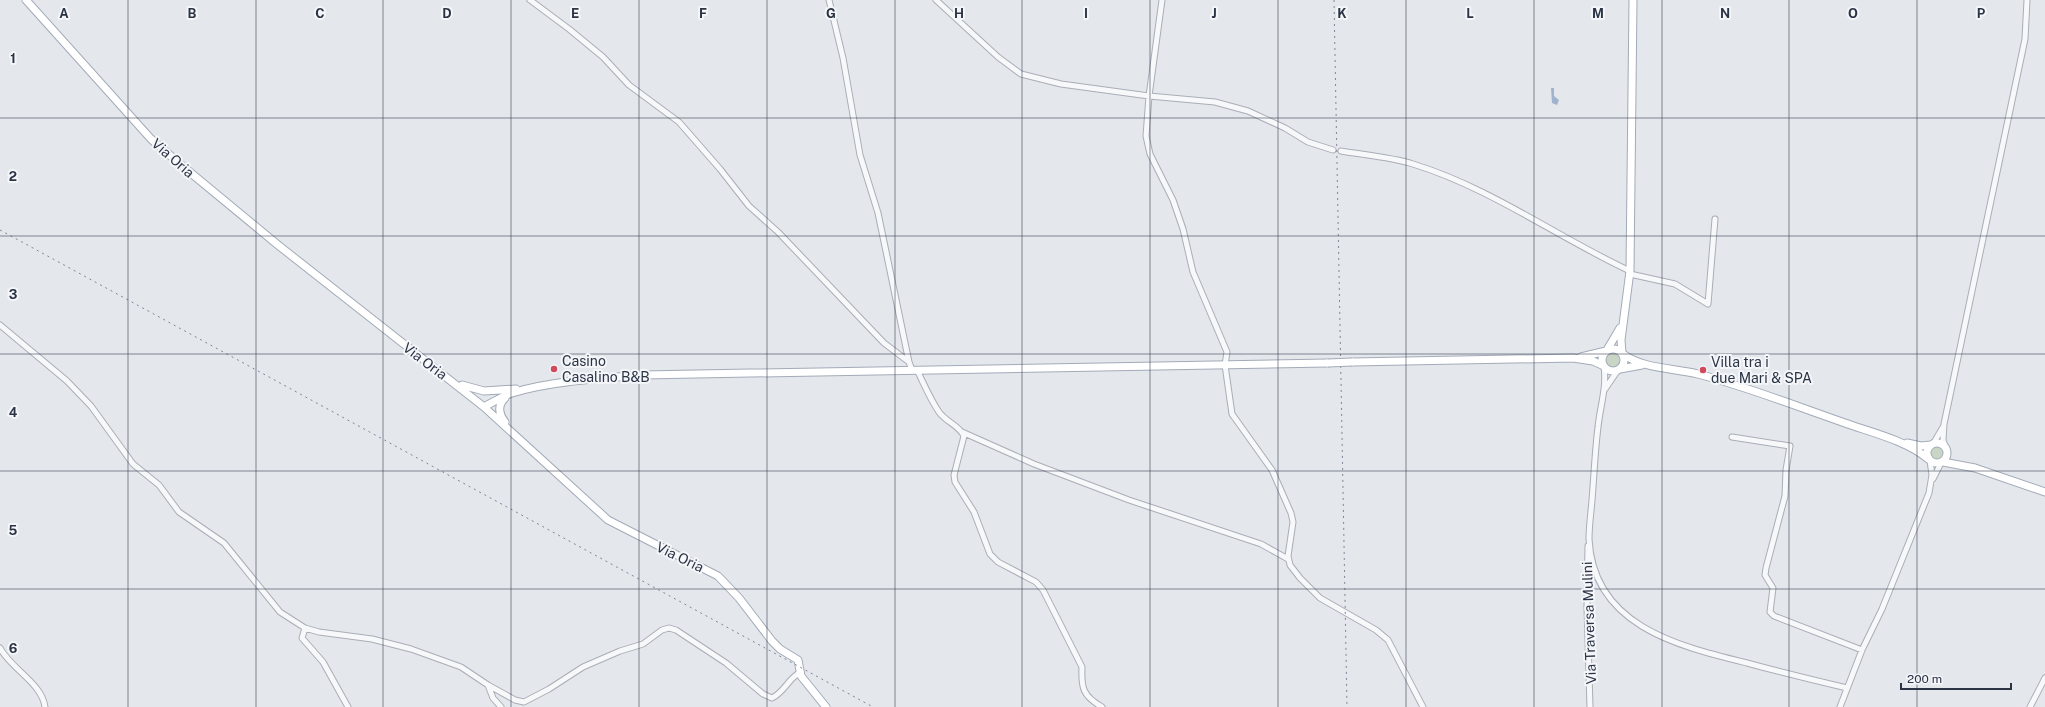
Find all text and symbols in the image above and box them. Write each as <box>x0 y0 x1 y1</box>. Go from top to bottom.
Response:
text: A <box>59 6 69 21</box>
text: B <box>188 6 197 21</box>
text: C <box>315 6 325 21</box>
text: D <box>442 6 452 21</box>
text: E <box>571 6 579 21</box>
text: F <box>699 6 707 21</box>
text: G <box>826 6 836 21</box>
text: H <box>954 6 964 21</box>
text: I <box>1084 6 1088 21</box>
text: J <box>1211 6 1217 21</box>
text: K <box>1337 6 1347 21</box>
text: L <box>1466 6 1474 21</box>
text: M <box>1592 6 1604 21</box>
text: N <box>1720 6 1730 21</box>
text: O <box>1848 6 1858 21</box>
text: P <box>1977 6 1986 21</box>
text: 1 <box>10 51 16 66</box>
street label: Via Oria <box>149 135 197 181</box>
text: 2 <box>9 169 17 184</box>
text: 3 <box>9 287 18 302</box>
street label: Via Oria <box>400 339 450 383</box>
place label: Casino Casalino B&B <box>562 353 650 385</box>
place label: Villa tra i due Mari & SPA <box>1711 354 1812 386</box>
marker: Casino Casalino B&B <box>549 364 559 374</box>
marker: Villa tra i due Mari & SPA <box>1698 365 1708 375</box>
text: 4 <box>9 405 18 420</box>
text: 5 <box>9 523 18 538</box>
street label: Via Oria <box>654 539 706 575</box>
street label: Via Traversa Mulini <box>1579 561 1599 685</box>
text: 6 <box>9 641 18 656</box>
scale bar <box>1901 665 2011 691</box>
text: 200 m <box>1907 672 1942 686</box>

